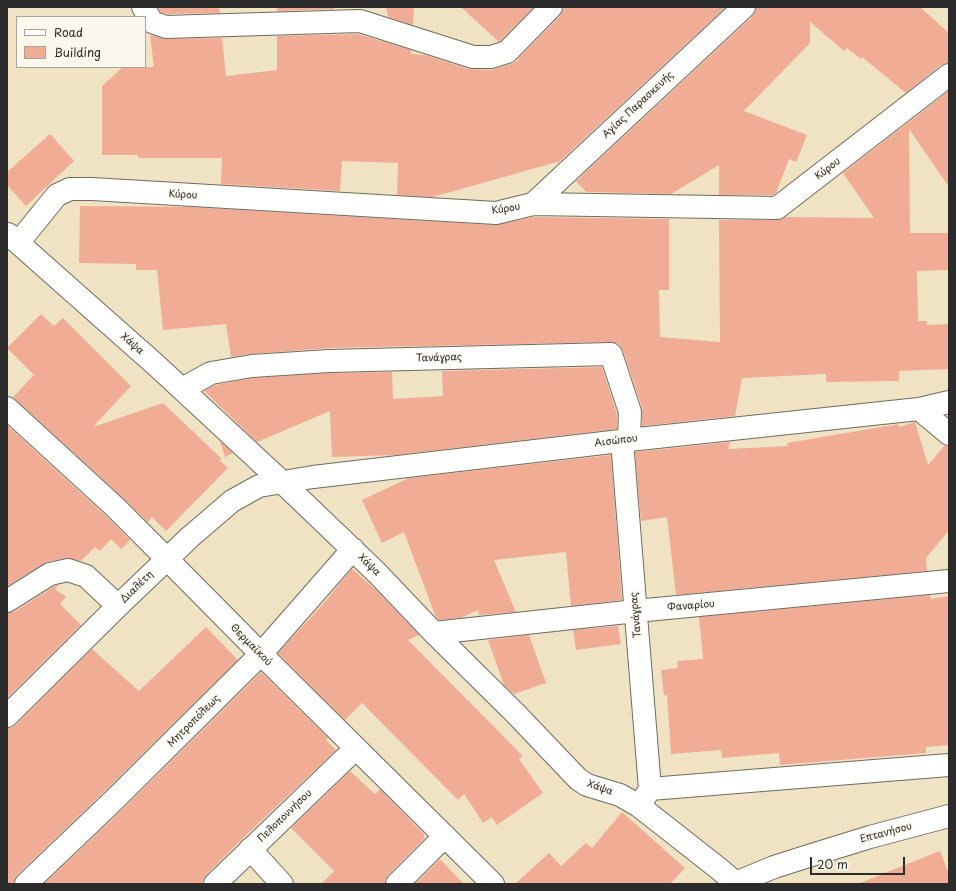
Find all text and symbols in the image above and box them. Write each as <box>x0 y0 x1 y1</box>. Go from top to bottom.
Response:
legend <box>16 16 146 68</box>
text: Road <box>54 23 83 41</box>
text: Building <box>54 43 101 61</box>
street label: Αγίας Παρασκευής <box>600 69 676 141</box>
street label: Κύρου <box>813 155 843 183</box>
street label: Κύρου <box>168 188 198 202</box>
street label: Κύρου <box>491 201 521 217</box>
street label: Χάψα <box>118 331 146 357</box>
street label: Τανάγρας <box>416 351 462 365</box>
street label: Αισώπου <box>594 432 638 450</box>
street label: Χάψα <box>355 551 383 579</box>
street label: Διαλέτη <box>118 568 156 606</box>
street label: Τανάγρας <box>628 592 644 638</box>
street label: Φαναρίου <box>667 598 715 614</box>
street label: Θερμαϊκού <box>228 622 274 668</box>
street label: Μητροπόλεως <box>165 692 223 750</box>
street label: Χάψα <box>585 778 615 798</box>
street label: Πελοποννήσου <box>255 787 315 845</box>
street label: Επτανήσου <box>859 820 913 846</box>
scale bar <box>812 849 907 875</box>
text: 20 m <box>817 855 848 873</box>

